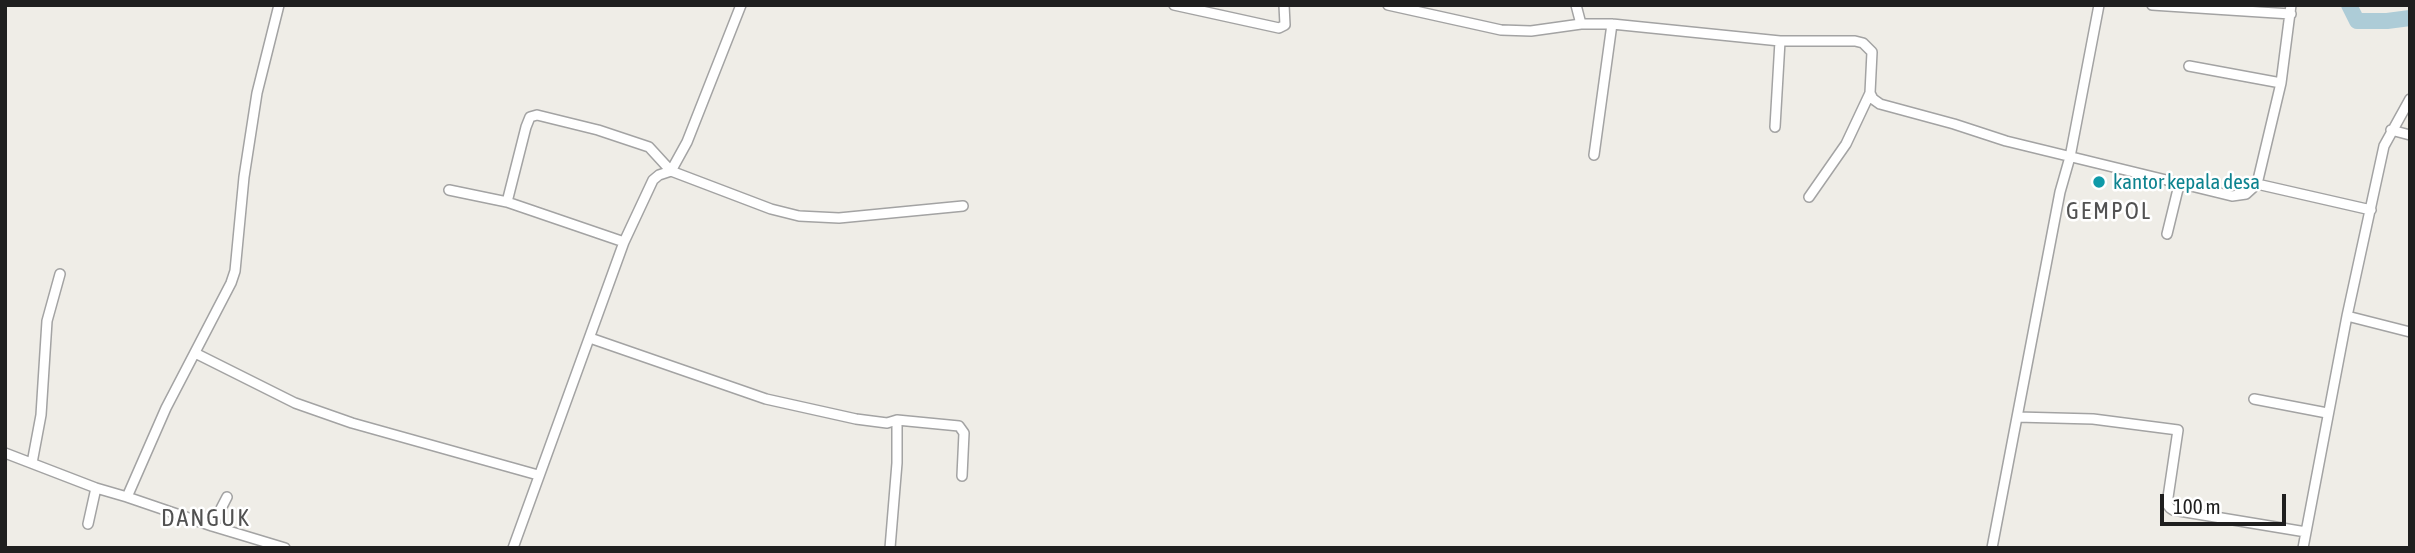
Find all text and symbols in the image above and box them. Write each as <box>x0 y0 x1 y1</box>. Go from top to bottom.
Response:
place label: kantor kepala desa <box>2113 169 2260 195</box>
marker: kantor kepala desa <box>2091 174 2107 190</box>
district label: GEMPOL <box>2067 197 2151 225</box>
scale bar <box>2163 480 2289 524</box>
text: 100 m <box>2173 494 2221 518</box>
district label: DANGUK <box>162 504 250 532</box>

